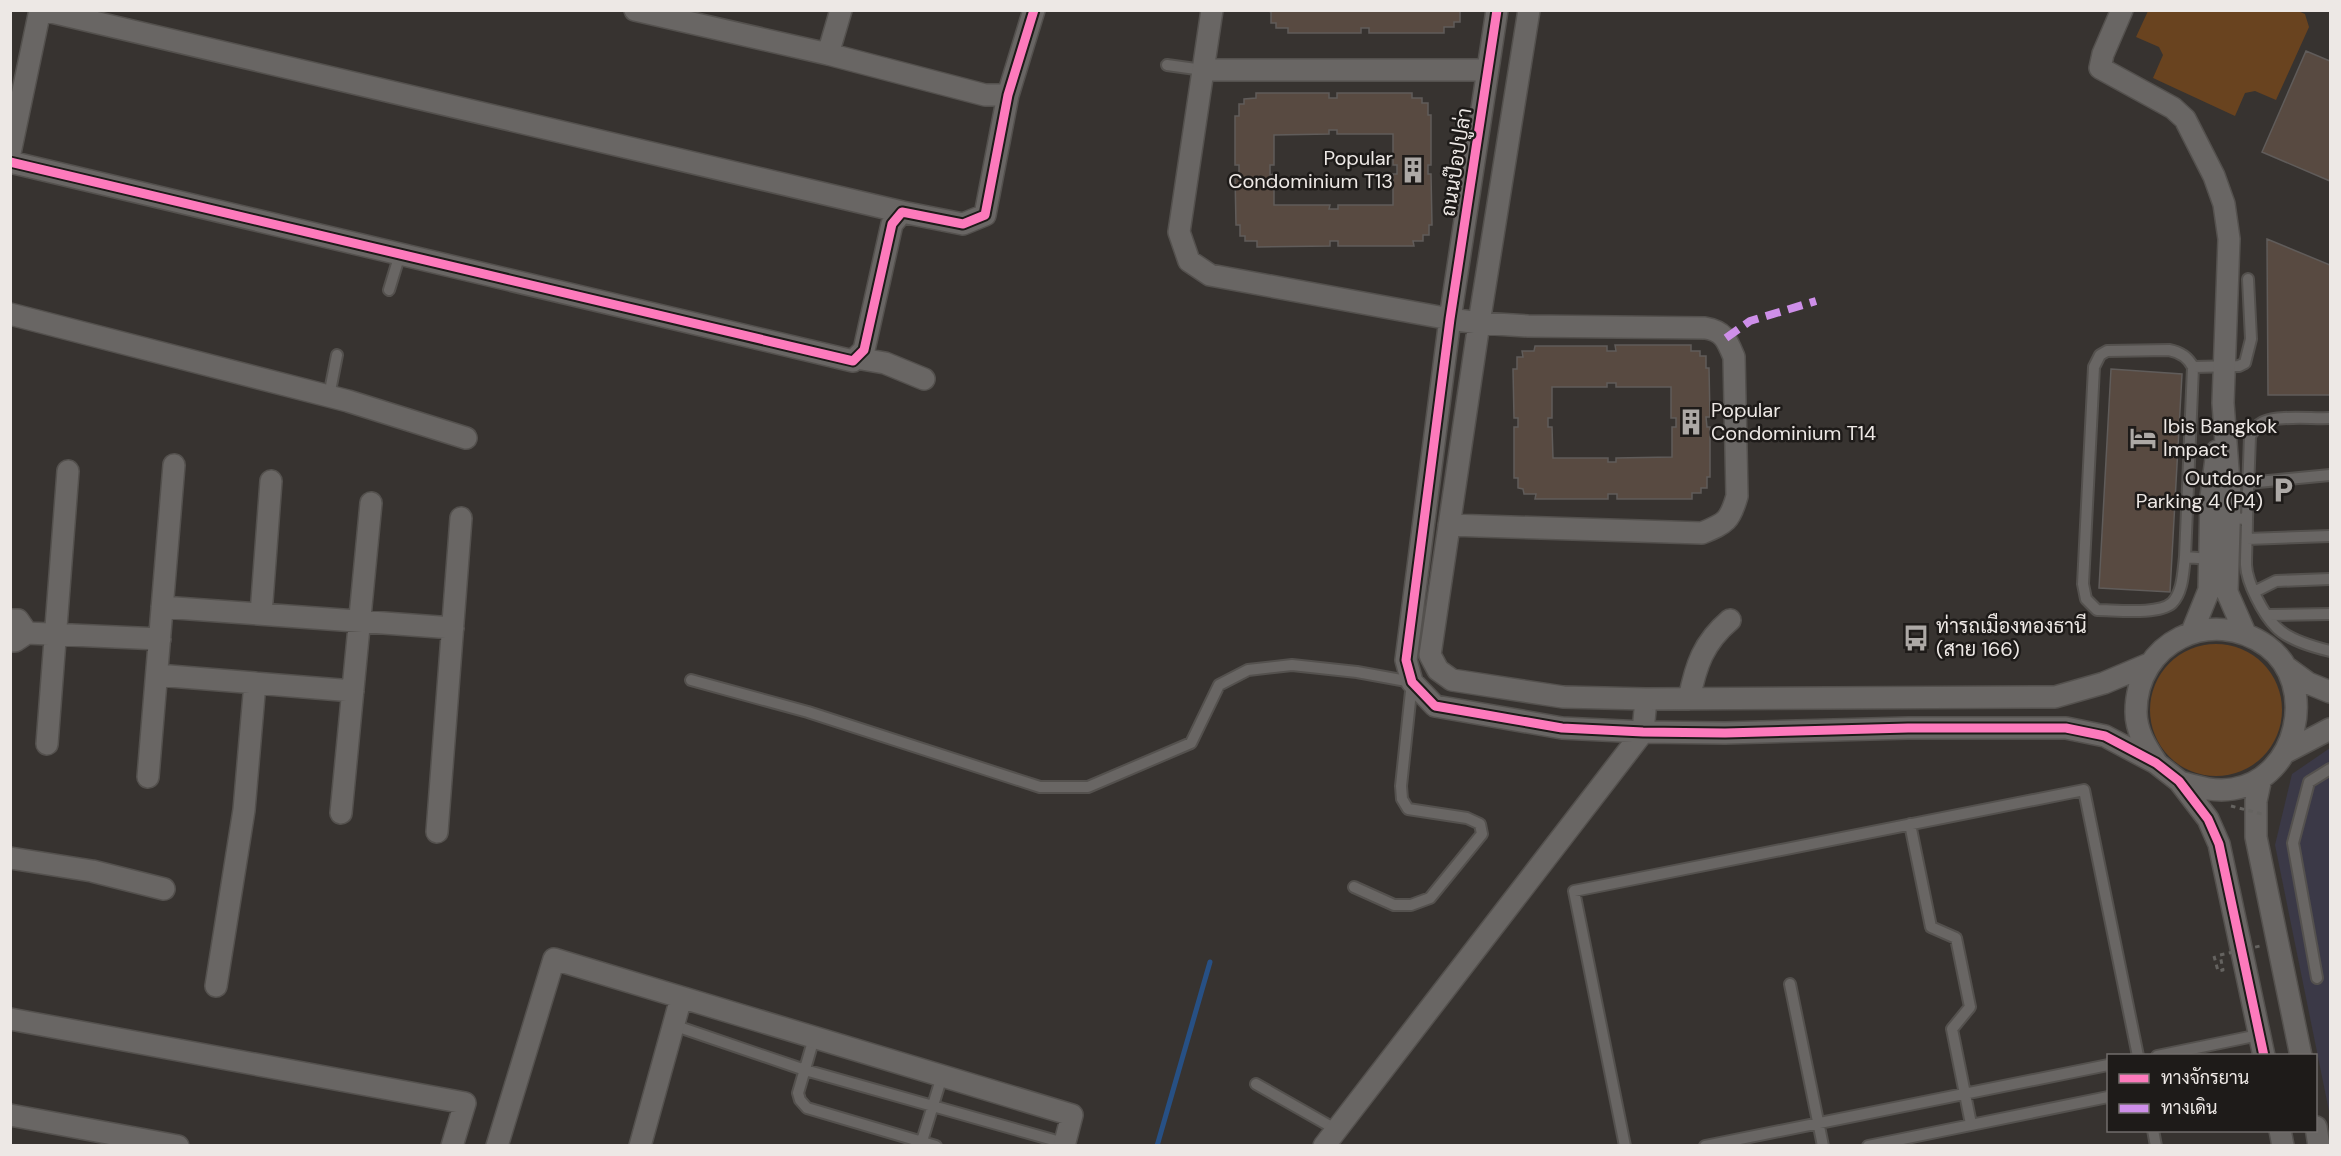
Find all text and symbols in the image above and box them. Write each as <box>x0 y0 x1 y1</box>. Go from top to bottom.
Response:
street label: ถนนป๊อปปูล่า <box>1435 106 1479 218</box>
place label: Popular Condominium T13 <box>1228 145 1393 194</box>
building icon: Popular Condominium T13 <box>1398 155 1428 185</box>
place label: Popular Condominium T14 <box>1711 397 1876 446</box>
building icon: Popular Condominium T14 <box>1676 407 1706 437</box>
place label: Ibis Bangkok Impact <box>2163 413 2277 462</box>
hotel icon: Ibis Bangkok Impact <box>2128 423 2158 453</box>
place label: Outdoor Parking 4 (P4) <box>2136 465 2263 514</box>
parking icon: Outdoor Parking 4 (P4) <box>2268 475 2298 505</box>
place label: ท่ารถเมืองทองธานี (สาย 166) <box>1936 612 2087 662</box>
bus stop icon: ท่ารถเมืองทองธานี (สาย 166) <box>1901 623 1931 653</box>
legend <box>2107 1054 2317 1132</box>
text: ทางจักรยาน <box>2161 1066 2249 1090</box>
text: ทางเดิน <box>2161 1096 2217 1120</box>

